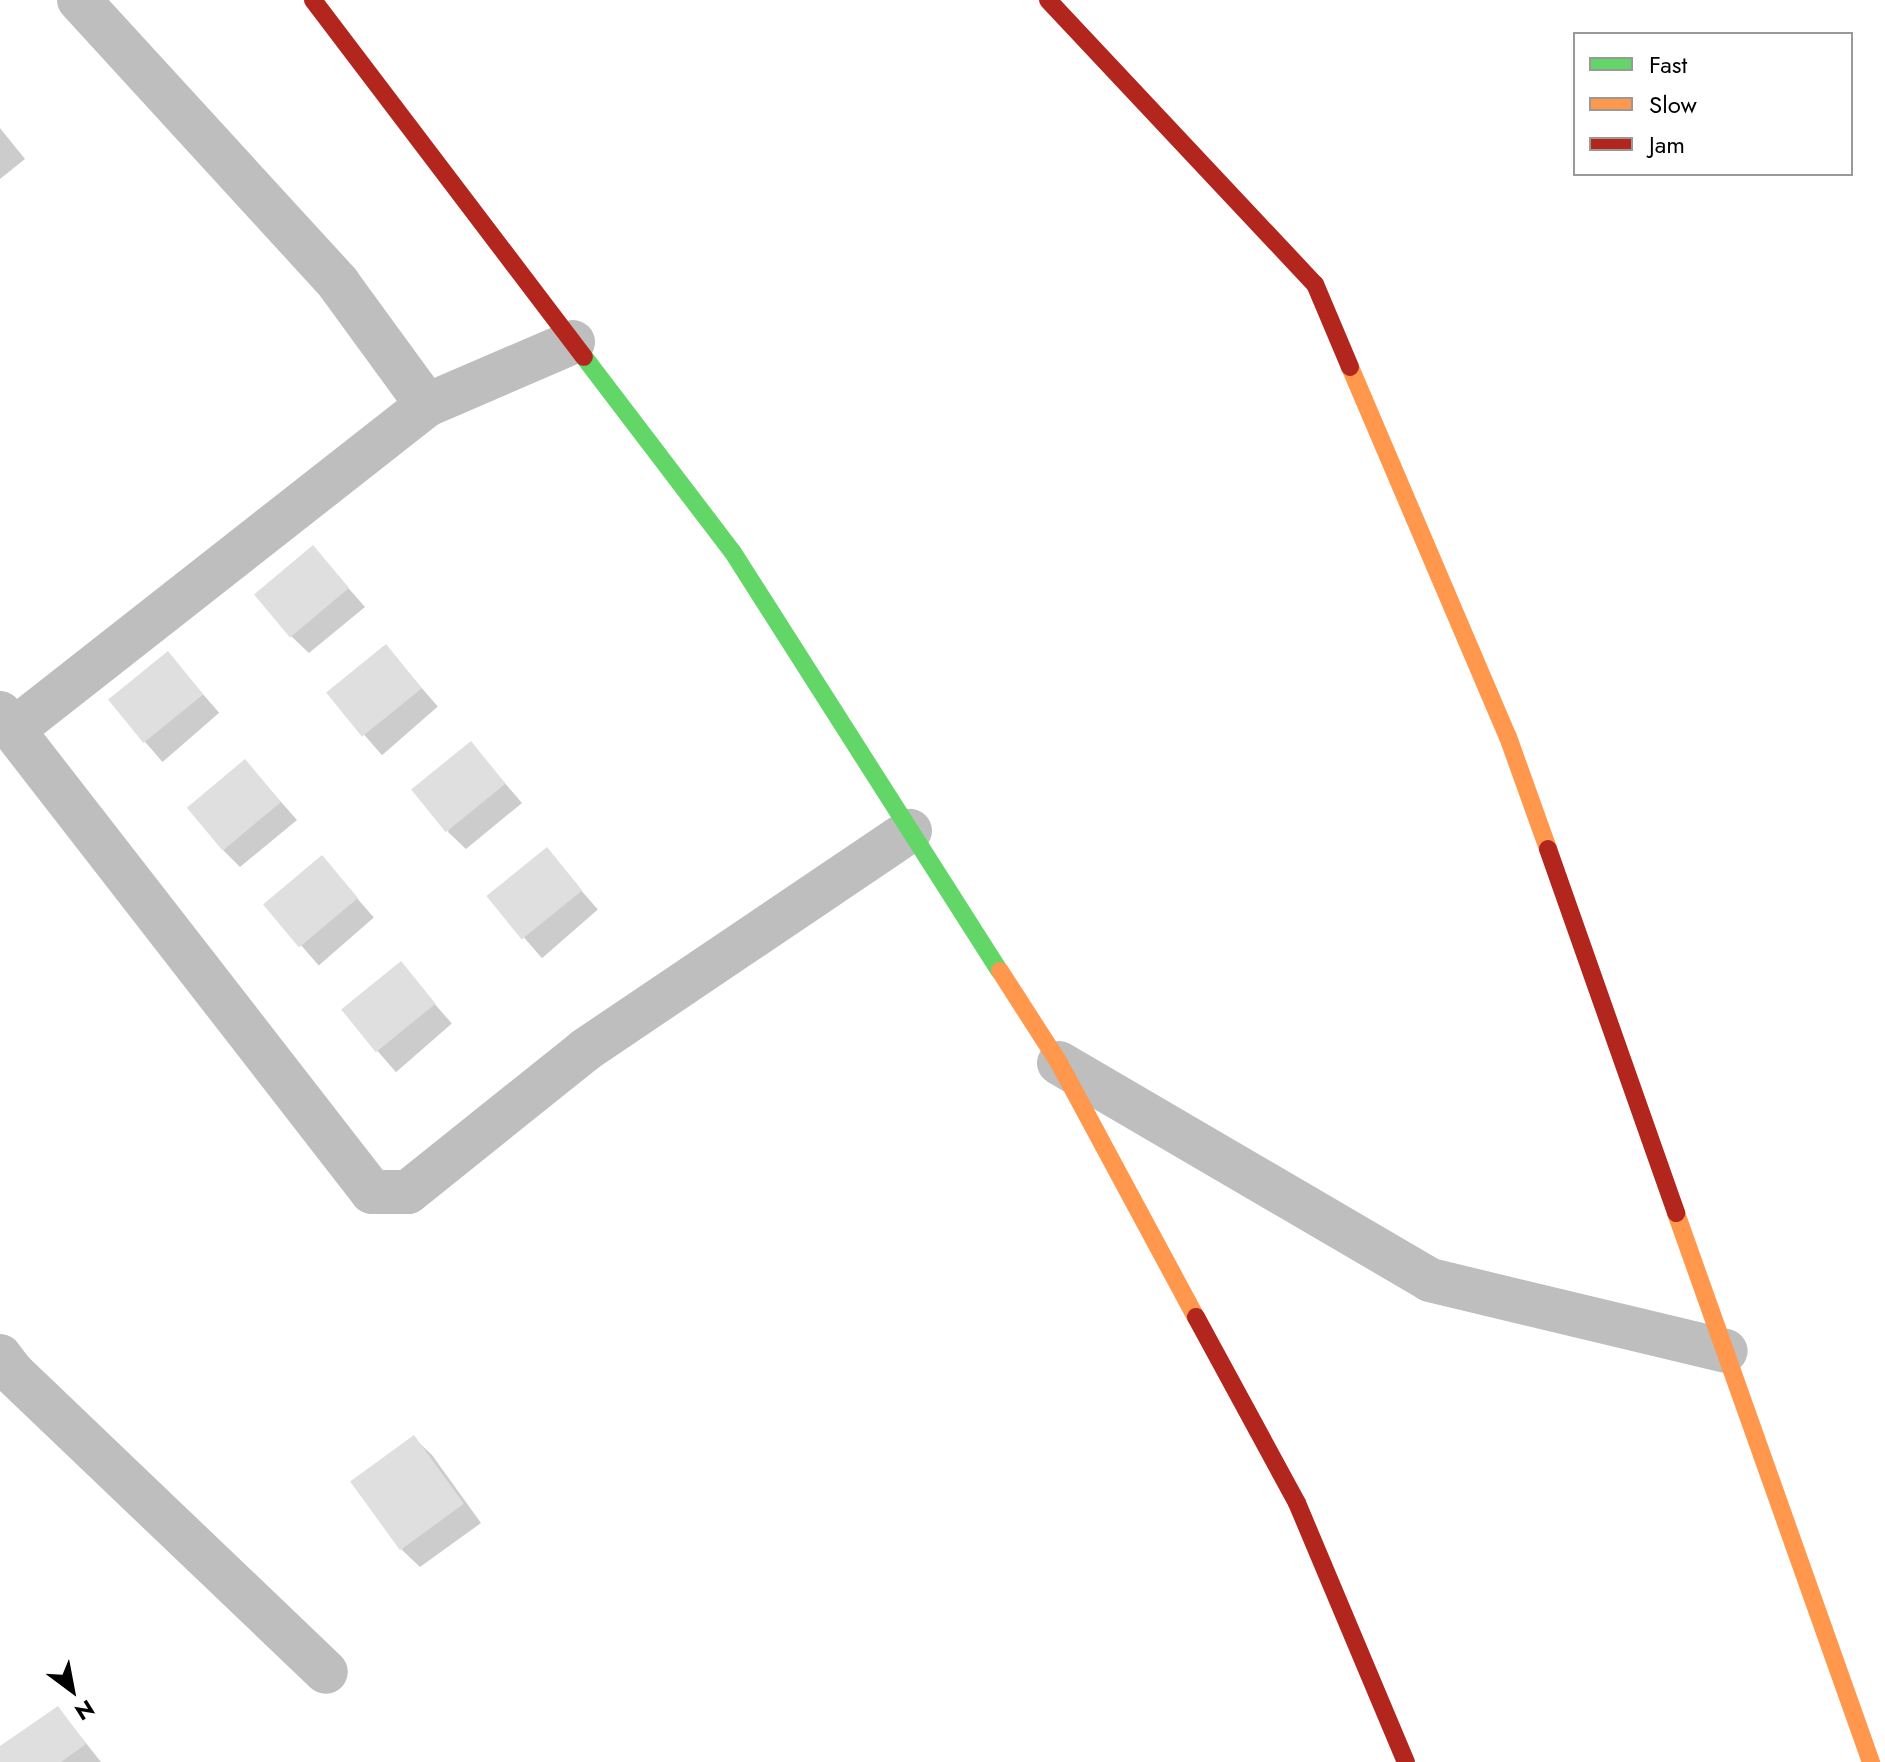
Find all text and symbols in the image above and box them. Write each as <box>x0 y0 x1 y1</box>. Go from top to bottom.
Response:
legend <box>1573 32 1853 176</box>
text: Fast <box>1649 47 1687 82</box>
text: Slow <box>1649 87 1697 122</box>
text: Jam <box>1649 127 1685 162</box>
north arrow <box>32 1650 112 1730</box>
text: N <box>69 1692 101 1729</box>

